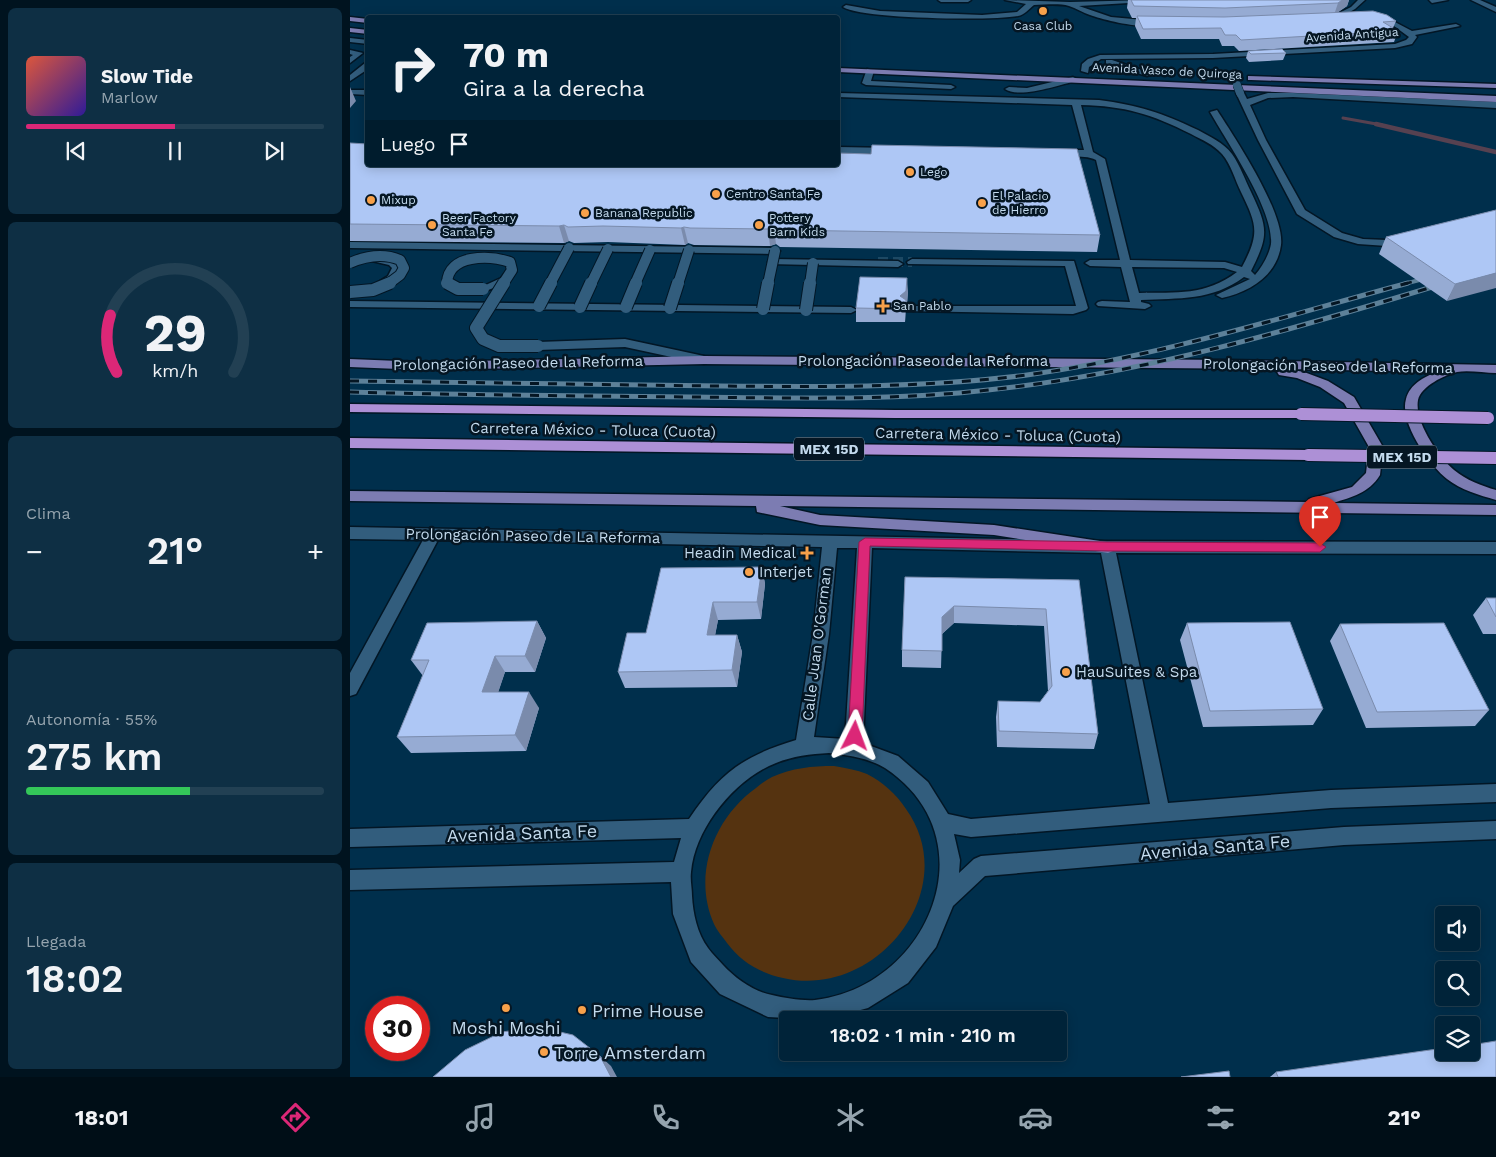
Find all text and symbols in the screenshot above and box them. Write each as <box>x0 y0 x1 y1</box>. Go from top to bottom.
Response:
marker: Casa Club <box>1037 5 1049 17</box>
place label: Casa Club <box>1014 19 1072 33</box>
street label: Avenida Antigua <box>1305 25 1399 45</box>
text: 70 m <box>463 34 549 76</box>
icon: right <box>380 35 445 100</box>
street label: Avenida Vasco de Quiroga <box>1092 60 1243 82</box>
text: Slow Tide <box>101 65 193 88</box>
text: Gira a la derecha <box>463 76 645 101</box>
text: Marlow <box>101 88 158 107</box>
icon: arrive <box>445 130 473 158</box>
text: Luego <box>380 133 435 156</box>
icon: previous <box>62 137 90 165</box>
icon: pause <box>161 137 189 165</box>
icon: next <box>260 137 288 165</box>
place label: Lego <box>920 165 948 179</box>
marker: Lego <box>904 166 916 178</box>
place label: Centro Santa Fe <box>726 187 821 201</box>
marker: Centro Santa Fe <box>710 188 722 200</box>
place label: El Palacio de Hierro <box>992 189 1049 217</box>
place label: Mixup <box>381 193 416 207</box>
marker: Mixup <box>365 194 377 206</box>
marker: El Palacio de Hierro <box>976 197 988 209</box>
place label: Banana Republic <box>595 206 693 220</box>
marker: Banana Republic <box>579 207 591 219</box>
place label: Beer Factory Santa Fe <box>442 211 517 239</box>
place label: Pottery Barn Kids <box>769 211 825 239</box>
marker: Beer Factory Santa Fe <box>426 219 438 231</box>
marker: Pottery Barn Kids <box>753 219 765 231</box>
place label: San Pablo <box>893 299 951 313</box>
marker: San Pablo <box>877 300 889 312</box>
text: 29 <box>143 303 207 364</box>
street label: Prolongación Paseo de la Reforma <box>393 352 644 374</box>
street label: Prolongación Paseo de la Reforma <box>798 352 1049 370</box>
street label: Prolongación Paseo de la Reforma <box>1203 355 1454 377</box>
text: km/h <box>152 360 198 381</box>
street label: Carretera México - Toluca (Cuota) <box>470 419 716 441</box>
street label: Carretera México - Toluca (Cuota) <box>875 424 1121 446</box>
road number: MEX 15D <box>794 438 864 460</box>
road number: MEX 15D <box>1367 446 1437 468</box>
pin <box>1299 496 1341 547</box>
icon: arrive <box>1306 503 1334 531</box>
text: Clima <box>26 504 70 523</box>
street label: Prolongación Paseo de La Reforma <box>405 525 661 547</box>
text: 21° <box>147 529 203 573</box>
text: − <box>26 535 43 568</box>
text: + <box>307 535 324 568</box>
place label: Headin Medical <box>684 544 796 562</box>
marker: Headin Medical <box>800 546 814 560</box>
place label: Interjet <box>759 563 813 581</box>
marker: Interjet <box>743 566 755 578</box>
street label: Calle Juan O'Gorman <box>799 566 835 722</box>
place label: HauSuites & Spa <box>1076 663 1198 681</box>
marker: HauSuites & Spa <box>1060 666 1072 678</box>
position arrow <box>828 709 880 761</box>
text: Autonomía · 55% <box>26 710 157 729</box>
text: 275 km <box>26 735 162 779</box>
street label: Avenida Santa Fe <box>446 820 598 846</box>
street label: Avenida Santa Fe <box>1139 830 1291 864</box>
map controls <box>1435 906 1480 1061</box>
button: sound <box>1435 906 1480 951</box>
text: Llegada <box>26 932 86 951</box>
text: 18:02 <box>26 957 124 1001</box>
button: search <box>1435 961 1480 1006</box>
speed limit sign: 30 <box>365 996 430 1061</box>
place label: Prime House <box>592 1000 704 1021</box>
marker: Moshi Moshi <box>500 1002 512 1014</box>
marker: Prime House <box>576 1004 588 1016</box>
button: layers <box>1435 1016 1480 1061</box>
place label: Moshi Moshi <box>451 1017 561 1038</box>
text: 18:02 · 1 min · 210 m <box>830 1024 1016 1047</box>
place label: Torre Amsterdam <box>554 1042 706 1063</box>
marker: Torre Amsterdam <box>538 1046 550 1058</box>
icon: directions <box>278 1100 313 1135</box>
icon: music <box>463 1100 498 1135</box>
icon: phone <box>648 1100 683 1135</box>
icon: climate <box>833 1100 868 1135</box>
icon: car <box>1018 1100 1053 1135</box>
icon: filters <box>1203 1100 1238 1135</box>
text: 18:01 <box>75 1105 129 1130</box>
text: 21° <box>1388 1105 1421 1130</box>

